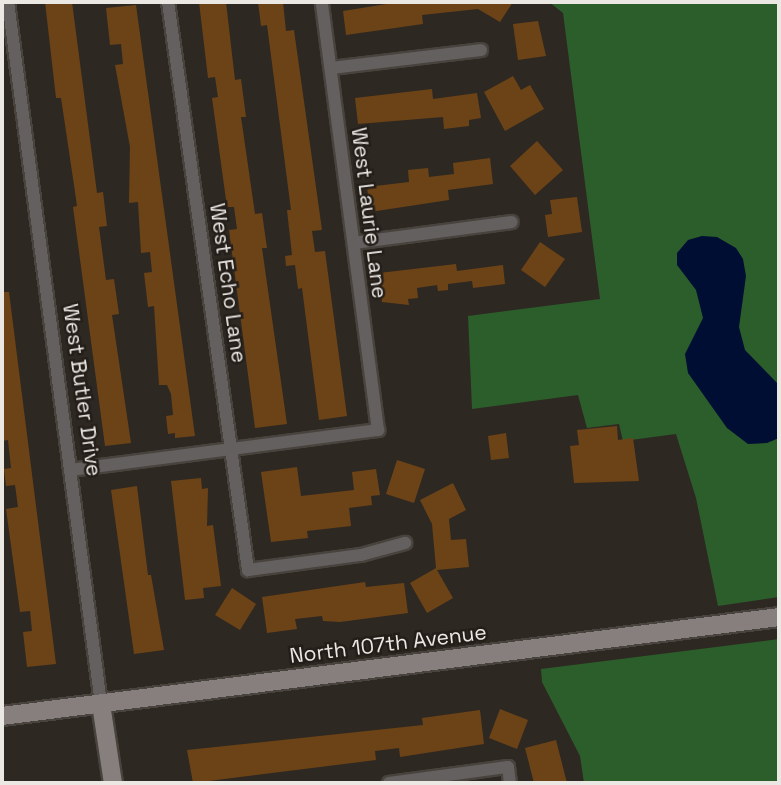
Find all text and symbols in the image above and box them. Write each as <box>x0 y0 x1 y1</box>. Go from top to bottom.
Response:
street label: West Laurie Lane <box>346 126 392 300</box>
street label: West Echo Lane <box>204 202 252 364</box>
street label: West Butler Drive <box>57 302 107 478</box>
street label: North 107th Avenue <box>288 619 488 669</box>

